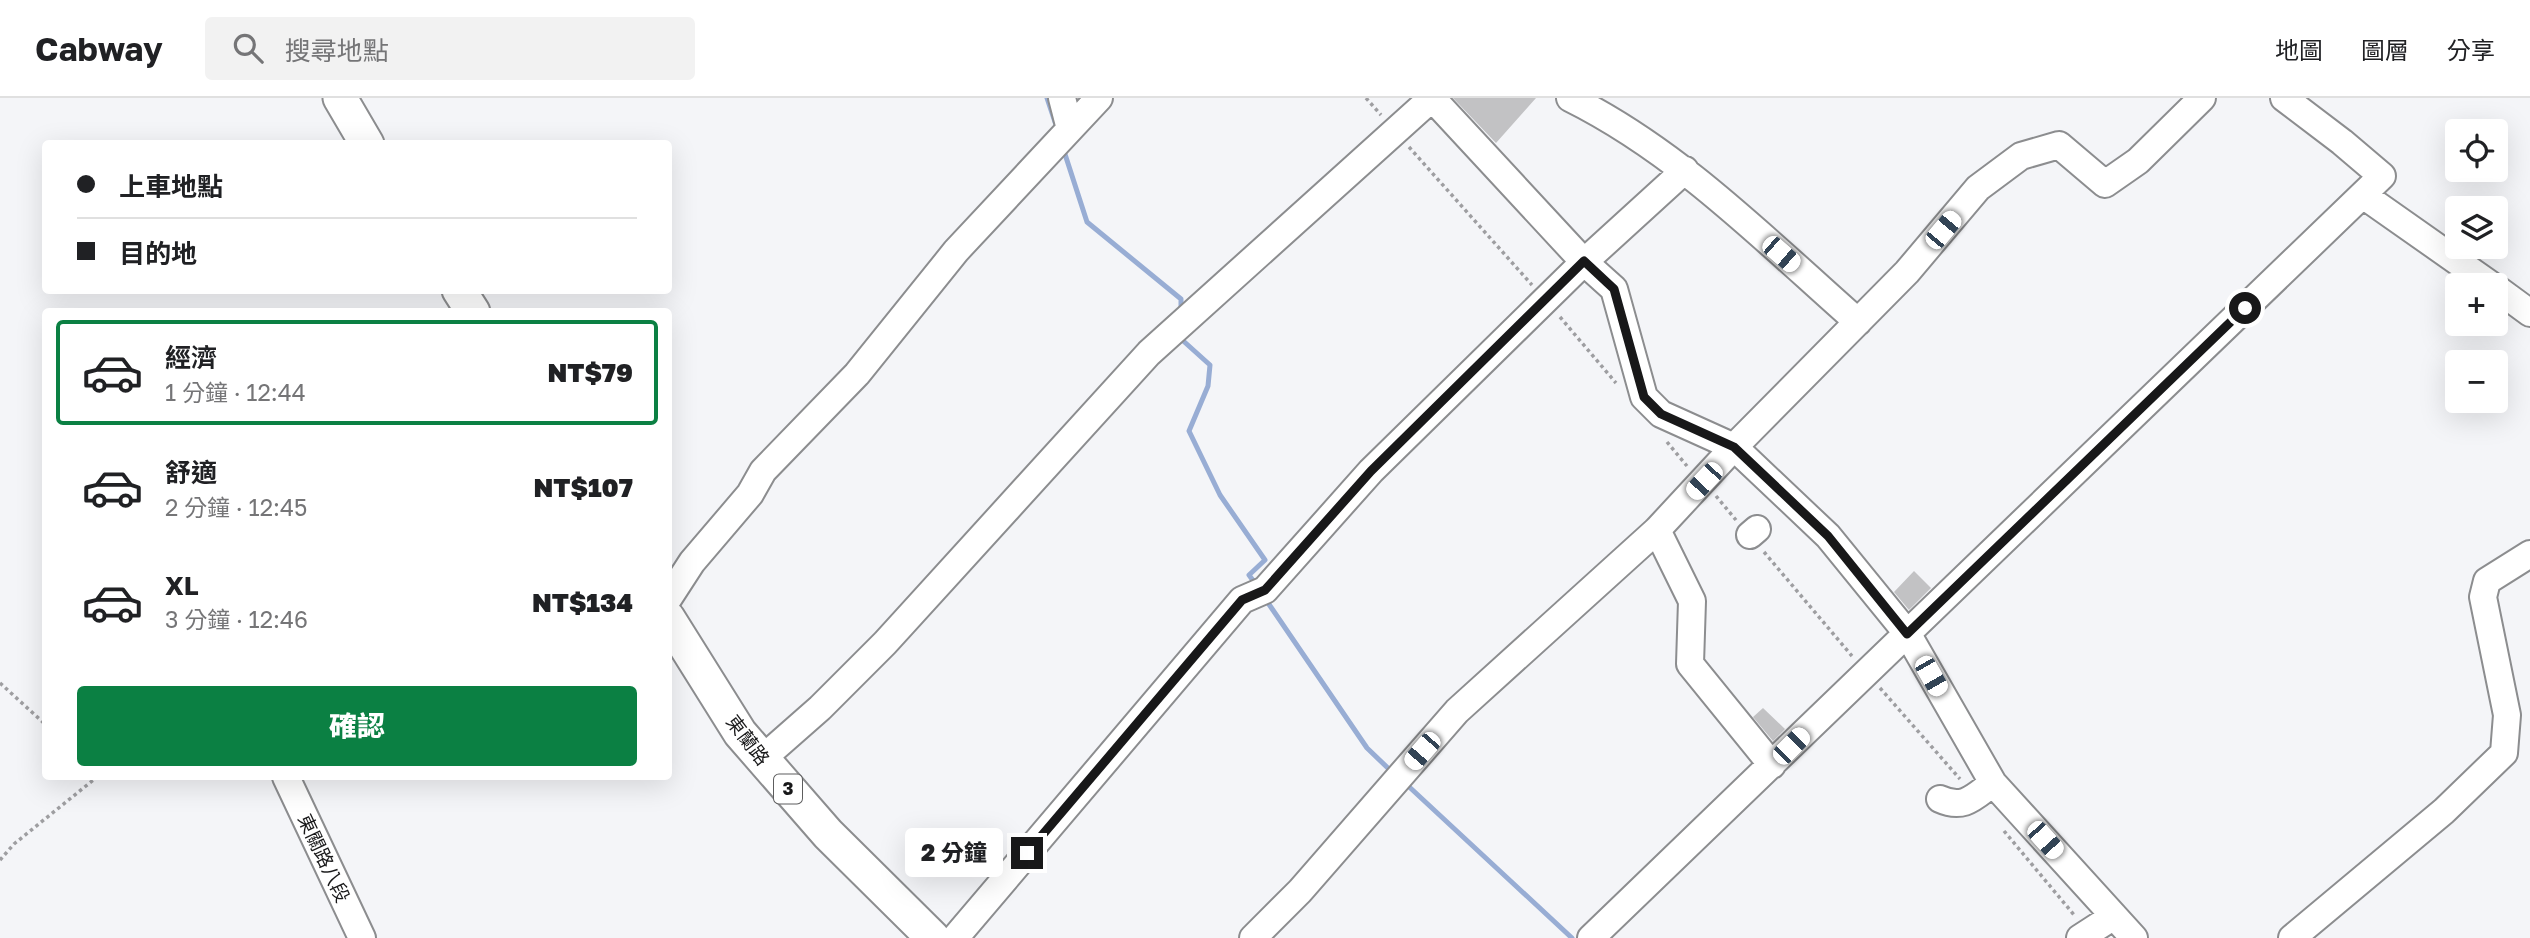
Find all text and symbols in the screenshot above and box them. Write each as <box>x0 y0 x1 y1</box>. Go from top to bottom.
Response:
search box <box>205 17 695 80</box>
text: Cabway <box>35 29 163 68</box>
icon: search <box>229 29 267 67</box>
text: 搜尋地點 <box>285 35 389 66</box>
text: 地圖 <box>2275 35 2323 64</box>
text: 圖層 <box>2361 35 2409 64</box>
text: 分享 <box>2447 35 2495 64</box>
map controls <box>2445 119 2508 413</box>
button: locate <box>2445 119 2508 182</box>
text: 上車地點 <box>119 171 223 202</box>
button: layers <box>2445 196 2508 259</box>
car <box>1922 207 1965 253</box>
car <box>1759 232 1804 276</box>
text: 目的地 <box>119 238 197 269</box>
button: + <box>2445 273 2508 336</box>
route start <box>2229 292 2261 324</box>
icon: car <box>81 341 144 404</box>
text: 經濟 <box>165 342 217 373</box>
button: − <box>2445 350 2508 413</box>
text: NT$79 <box>548 357 633 388</box>
text: 1 分鐘 · 12:44 <box>165 378 306 406</box>
icon: car <box>81 456 144 519</box>
text: 舒適 <box>165 457 217 488</box>
car <box>1682 458 1727 504</box>
text: NT$107 <box>534 472 633 503</box>
text: 2 分鐘 · 12:45 <box>165 493 307 521</box>
text: XL <box>165 570 199 601</box>
icon: car <box>81 571 144 634</box>
text: NT$134 <box>532 587 633 618</box>
text: 3 分鐘 · 12:46 <box>165 605 308 633</box>
car <box>1912 653 1951 699</box>
button: 確認 <box>77 686 637 766</box>
street label: 東蘭路 <box>722 710 775 769</box>
car <box>1769 724 1814 768</box>
car <box>1401 728 1444 774</box>
road number: 3 <box>774 774 802 804</box>
street label: 東關路八段 <box>294 810 355 906</box>
car <box>2024 817 2067 863</box>
callout: 2 分鐘 <box>904 828 1002 878</box>
route end <box>1011 837 1043 869</box>
text: 2 分鐘 <box>921 838 987 866</box>

